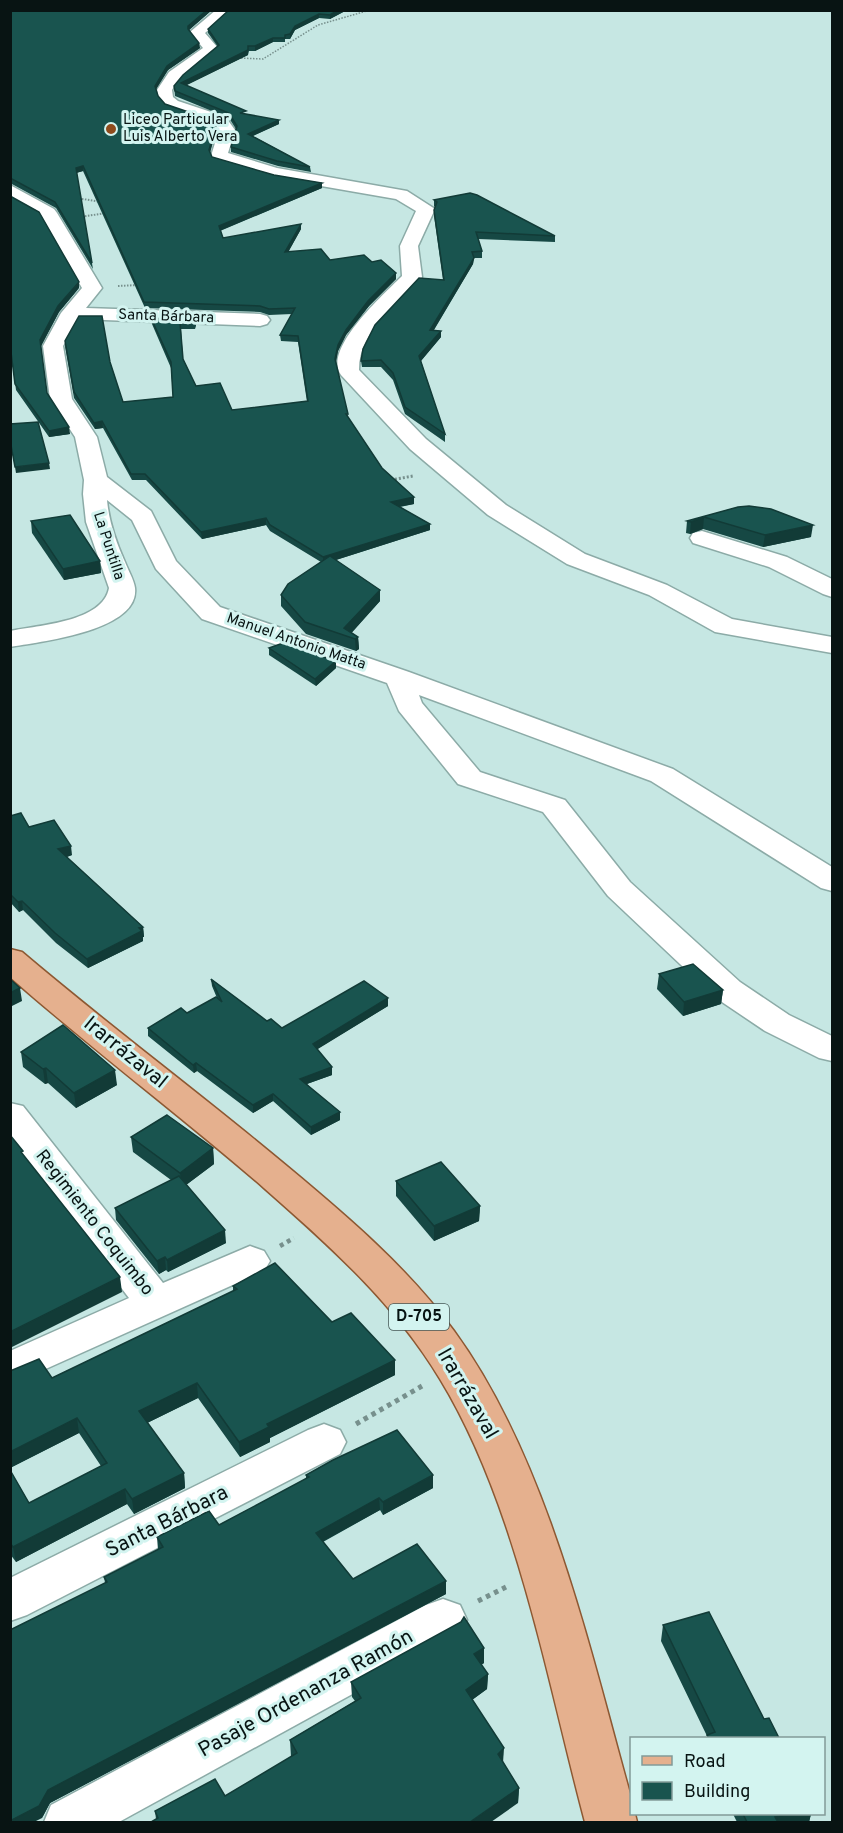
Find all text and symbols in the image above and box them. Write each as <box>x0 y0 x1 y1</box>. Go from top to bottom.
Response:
place label: Liceo Particular Luis Alberto Vera <box>123 111 237 147</box>
marker: Liceo Particular Luis Alberto Vera <box>104 122 118 136</box>
street label: Santa Bárbara <box>118 306 214 328</box>
street label: La Puntilla <box>88 509 128 583</box>
street label: Manuel Antonio Matta <box>224 609 368 675</box>
street label: Irarrázaval <box>77 1011 173 1095</box>
street label: Regimiento Coquimbo <box>30 1145 158 1301</box>
road number: D-705 <box>389 1304 449 1330</box>
street label: Irarrázaval <box>430 1344 504 1444</box>
street label: Santa Bárbara <box>101 1480 233 1564</box>
street label: Pasaje Ordenanza Ramón <box>194 1624 418 1764</box>
legend <box>630 1737 825 1815</box>
text: Road <box>684 1751 726 1774</box>
text: Building <box>684 1781 750 1804</box>

